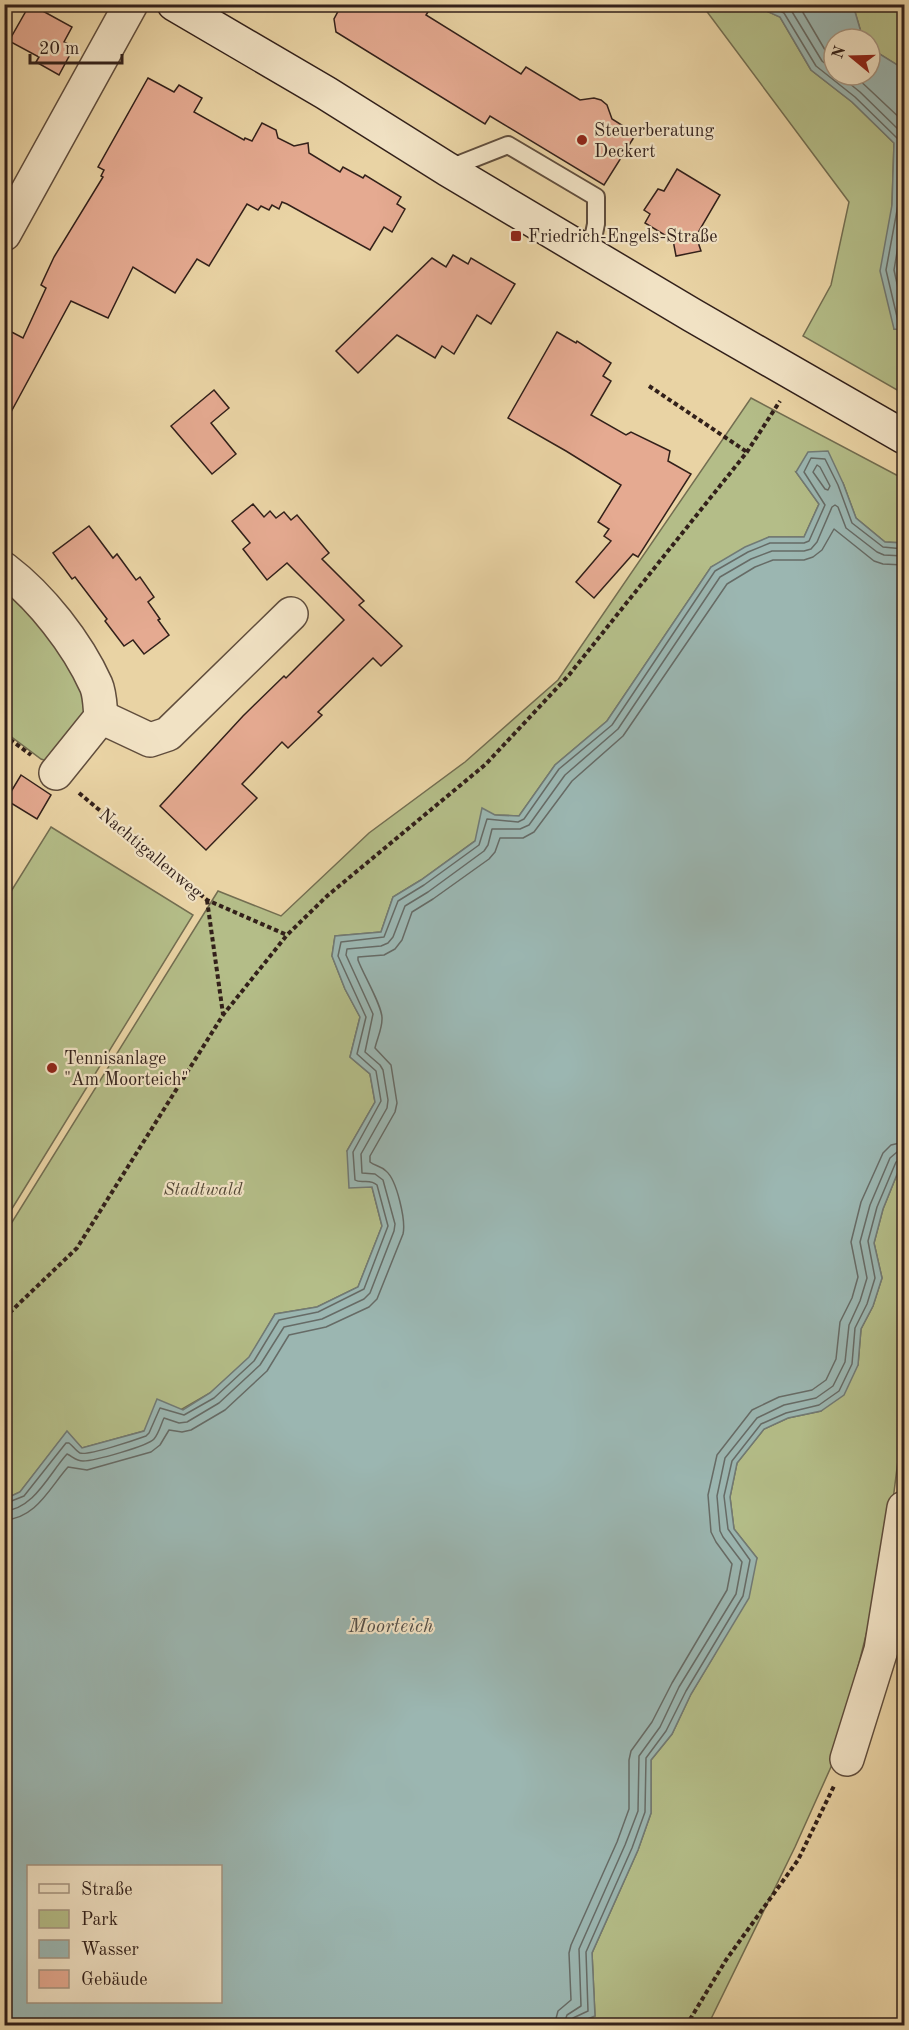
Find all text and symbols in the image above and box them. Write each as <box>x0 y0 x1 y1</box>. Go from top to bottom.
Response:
scale bar <box>30 27 122 65</box>
north arrow <box>822 27 882 87</box>
text: 20 m <box>39 40 79 58</box>
text: N <box>830 44 850 61</box>
place label: Steuerberatung Deckert <box>594 122 714 161</box>
marker: Steuerberatung Deckert <box>575 133 589 147</box>
place label: Friedrich-Engels-Straße <box>528 228 718 246</box>
marker: Friedrich-Engels-Straße <box>509 229 523 243</box>
street label: Nachtigallenweg <box>95 805 206 902</box>
place label: Tennisanlage "Am Moorteich" <box>64 1050 189 1089</box>
marker: Tennisanlage "Am Moorteich" <box>45 1061 59 1075</box>
park label: Stadtwald <box>163 1181 243 1199</box>
water label: Moorteich <box>348 1617 433 1637</box>
legend <box>27 1865 222 2003</box>
text: Straße <box>81 1881 132 1899</box>
text: Park <box>81 1911 118 1929</box>
text: Wasser <box>81 1941 140 1959</box>
text: Gebäude <box>81 1971 148 1989</box>

